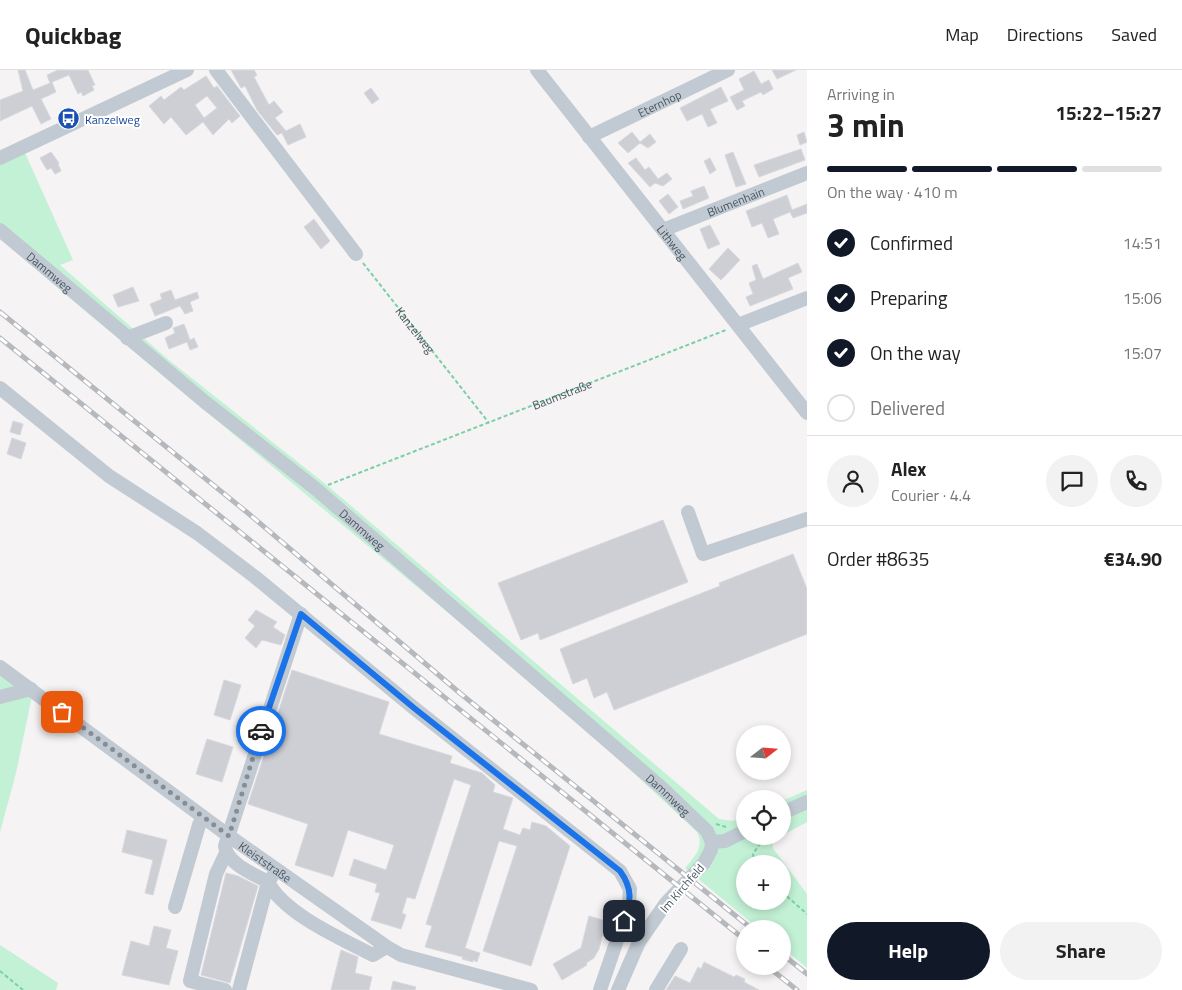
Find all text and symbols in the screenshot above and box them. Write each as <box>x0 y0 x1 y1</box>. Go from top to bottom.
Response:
text: Quickbag <box>25 17 121 53</box>
text: Map <box>945 21 979 48</box>
text: Directions <box>1007 21 1083 48</box>
text: Saved <box>1111 21 1157 48</box>
text: Arriving in <box>827 82 895 106</box>
street label: Eternhop <box>634 84 684 122</box>
text: 15:22–15:27 <box>1055 98 1162 127</box>
text: 3 min <box>827 101 905 149</box>
bus stop icon: Kanzelweg <box>57 107 81 131</box>
place label: Kanzelweg <box>85 110 140 129</box>
text: On the way · 410 m <box>827 180 958 204</box>
street label: Blumenhain <box>704 181 767 221</box>
street label: Lithweg <box>653 220 692 264</box>
text: Confirmed <box>870 228 953 257</box>
icon: check <box>827 229 855 257</box>
text: 14:51 <box>1123 231 1162 255</box>
street label: Dammweg <box>23 247 77 297</box>
text: Preparing <box>870 283 947 312</box>
icon: check <box>827 284 855 312</box>
text: 15:06 <box>1123 286 1162 310</box>
street label: Kanzelweg <box>391 302 440 357</box>
text: On the way <box>870 338 961 367</box>
icon: check <box>827 339 855 367</box>
text: 15:07 <box>1123 341 1162 365</box>
street label: Baumstraße <box>529 374 595 414</box>
text: Delivered <box>870 393 945 422</box>
text: Alex <box>891 454 926 483</box>
button: person <box>827 455 879 507</box>
button: chat <box>1046 455 1098 507</box>
button: phone <box>1110 455 1162 507</box>
text: Courier · 4.4 <box>891 483 971 507</box>
street label: Dammweg <box>335 504 389 554</box>
text: Order #8635 <box>827 544 929 573</box>
text: €34.90 <box>1104 544 1162 573</box>
pin <box>41 691 83 733</box>
icon: bag <box>48 698 76 726</box>
courier <box>236 706 286 756</box>
icon: car <box>247 717 275 745</box>
north arrow <box>736 725 791 780</box>
map controls <box>736 725 791 975</box>
street label: Dammweg <box>642 769 695 820</box>
button: locate <box>736 790 791 845</box>
street label: Kleiststraße <box>235 836 296 887</box>
button: + <box>736 855 791 910</box>
street label: Im Kirchfeld <box>655 859 709 917</box>
pin <box>603 900 645 942</box>
icon: home <box>610 907 638 935</box>
button: − <box>736 920 791 975</box>
button: Help <box>827 922 990 980</box>
button: Share <box>1000 922 1162 980</box>

